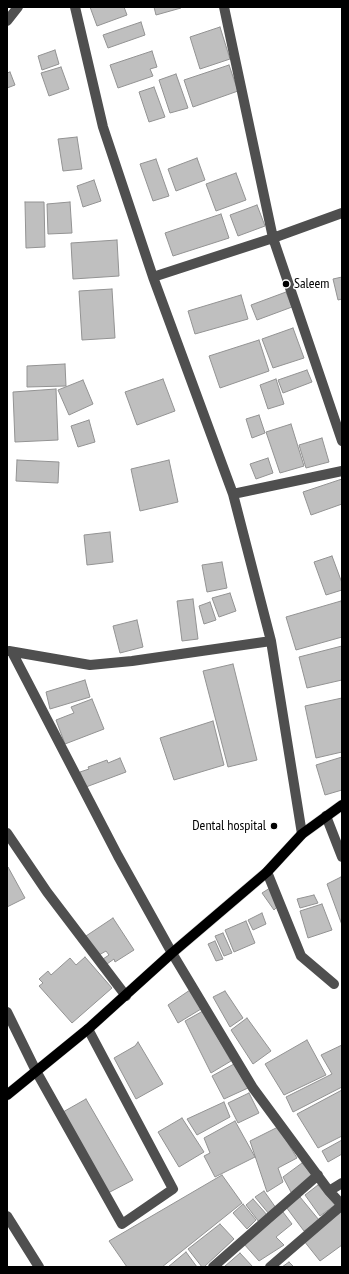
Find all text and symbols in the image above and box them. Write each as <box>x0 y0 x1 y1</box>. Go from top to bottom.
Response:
place label: Saleem <box>294 276 329 292</box>
marker: Saleem <box>281 279 291 289</box>
place label: Dental hospital <box>192 818 266 834</box>
marker: Dental hospital <box>269 821 279 831</box>

